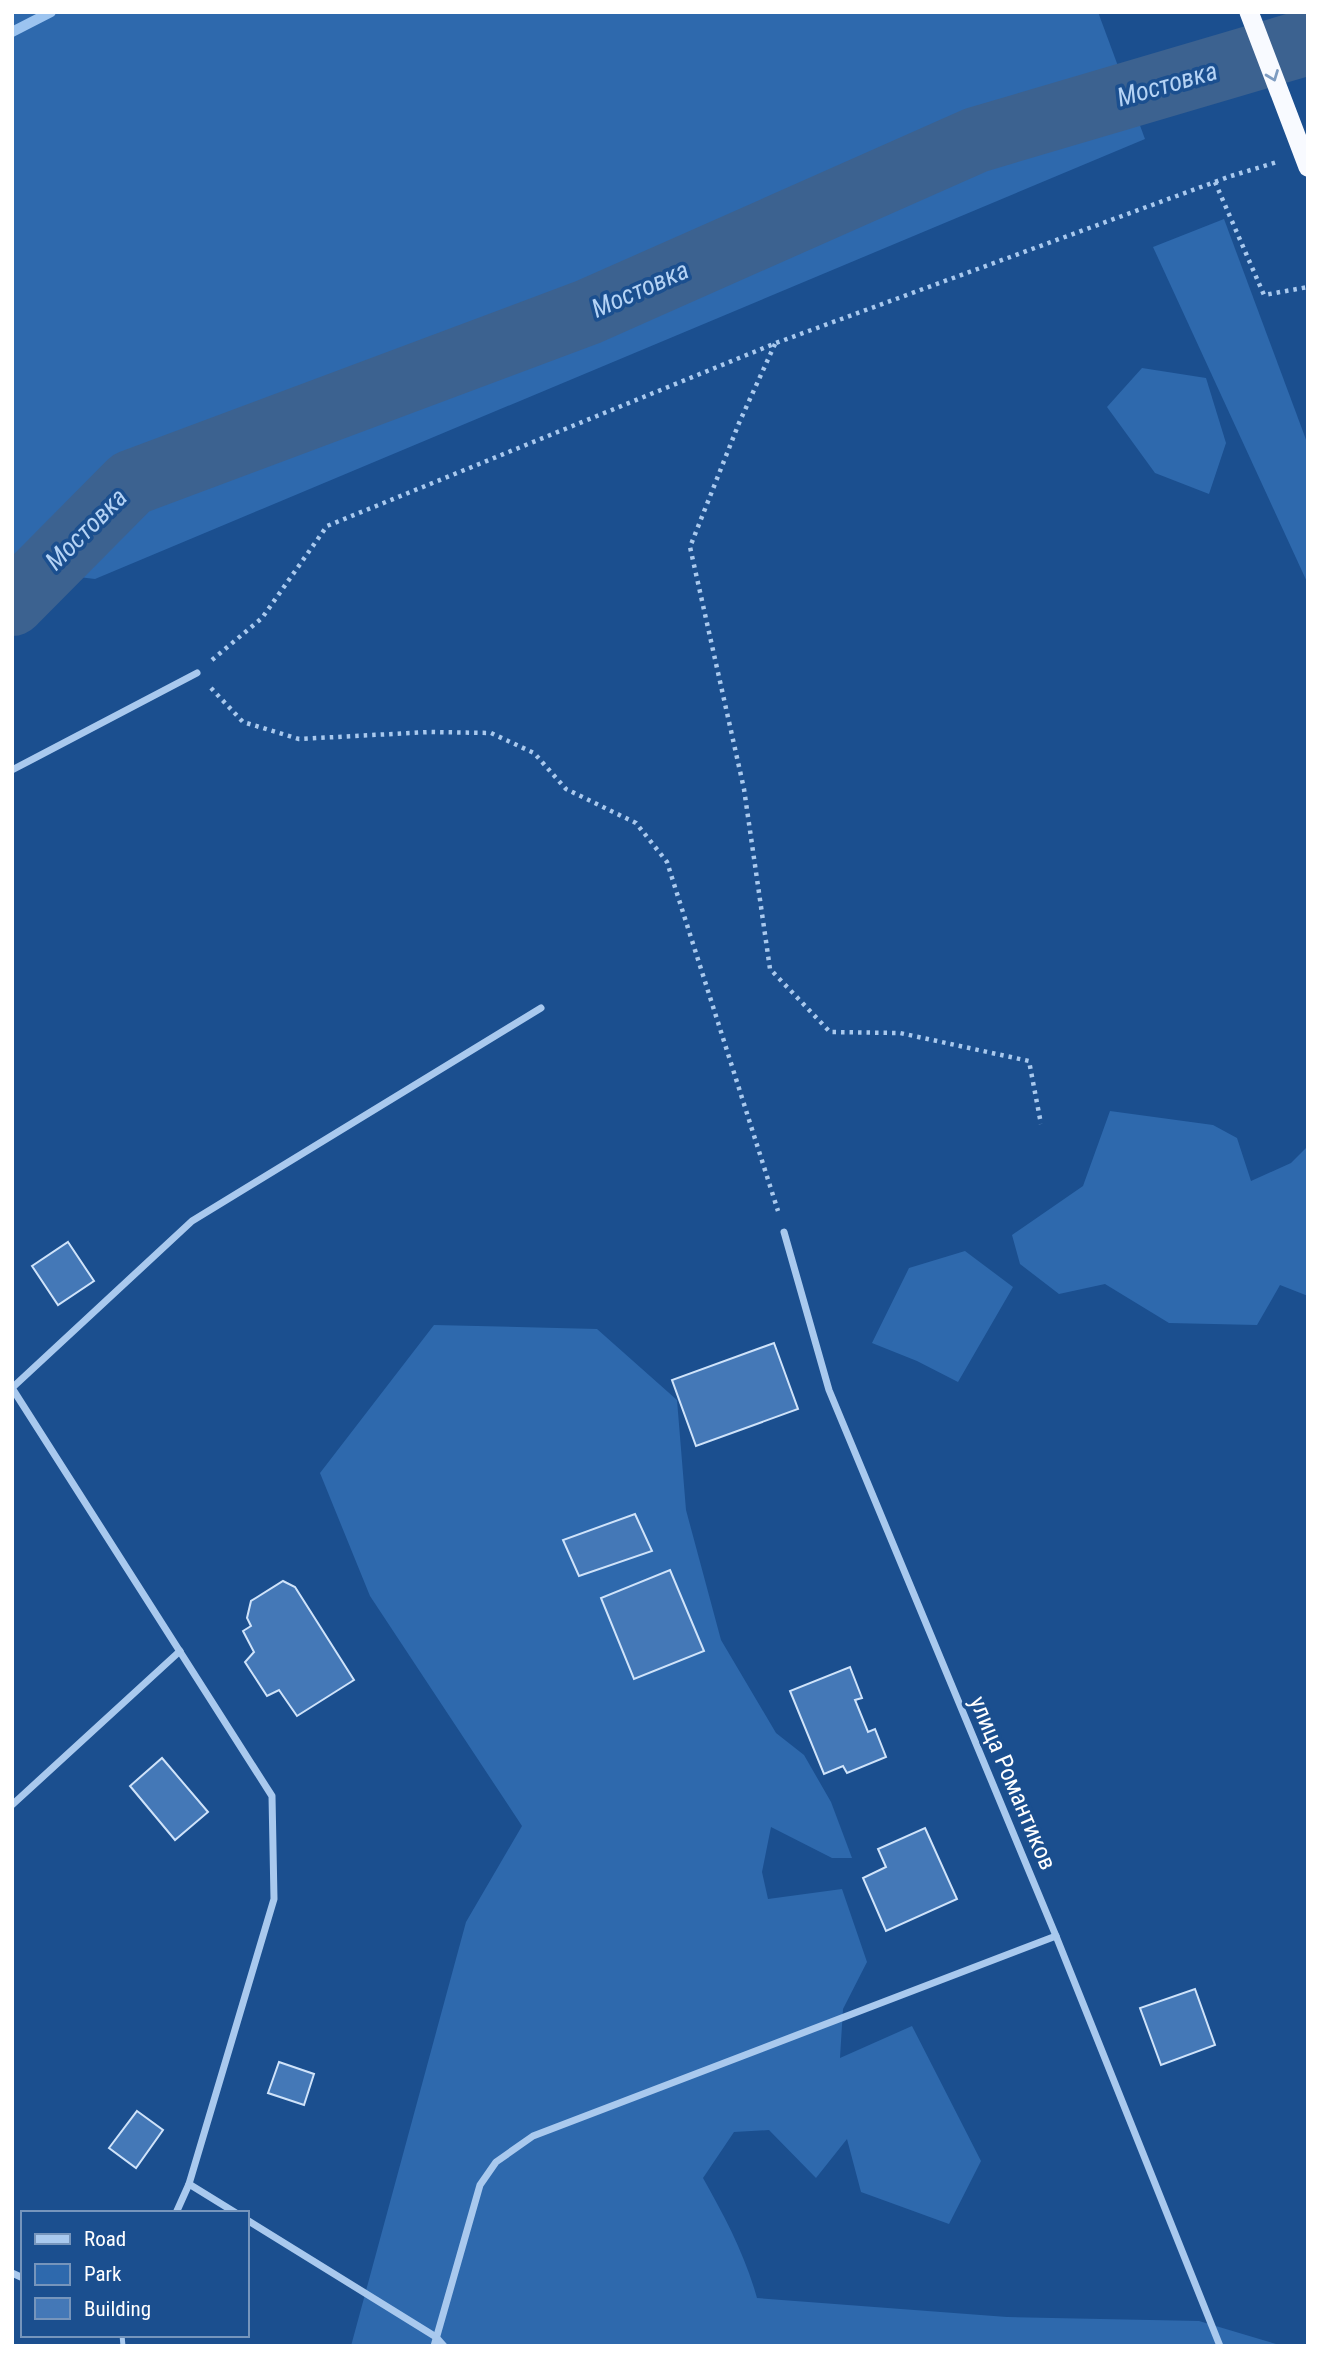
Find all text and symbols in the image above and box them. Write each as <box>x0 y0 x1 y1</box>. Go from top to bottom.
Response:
water label: Мостовка <box>1113 55 1221 113</box>
one-way arrow <box>1265 70 1279 82</box>
water label: Мостовка <box>587 254 693 324</box>
water label: Мостовка <box>39 482 133 576</box>
street label: улица Романтиков <box>964 1692 1062 1874</box>
legend <box>21 2211 248 2337</box>
text: Road <box>84 2227 126 2251</box>
text: Park <box>84 2262 122 2286</box>
text: Building <box>84 2297 151 2321</box>

